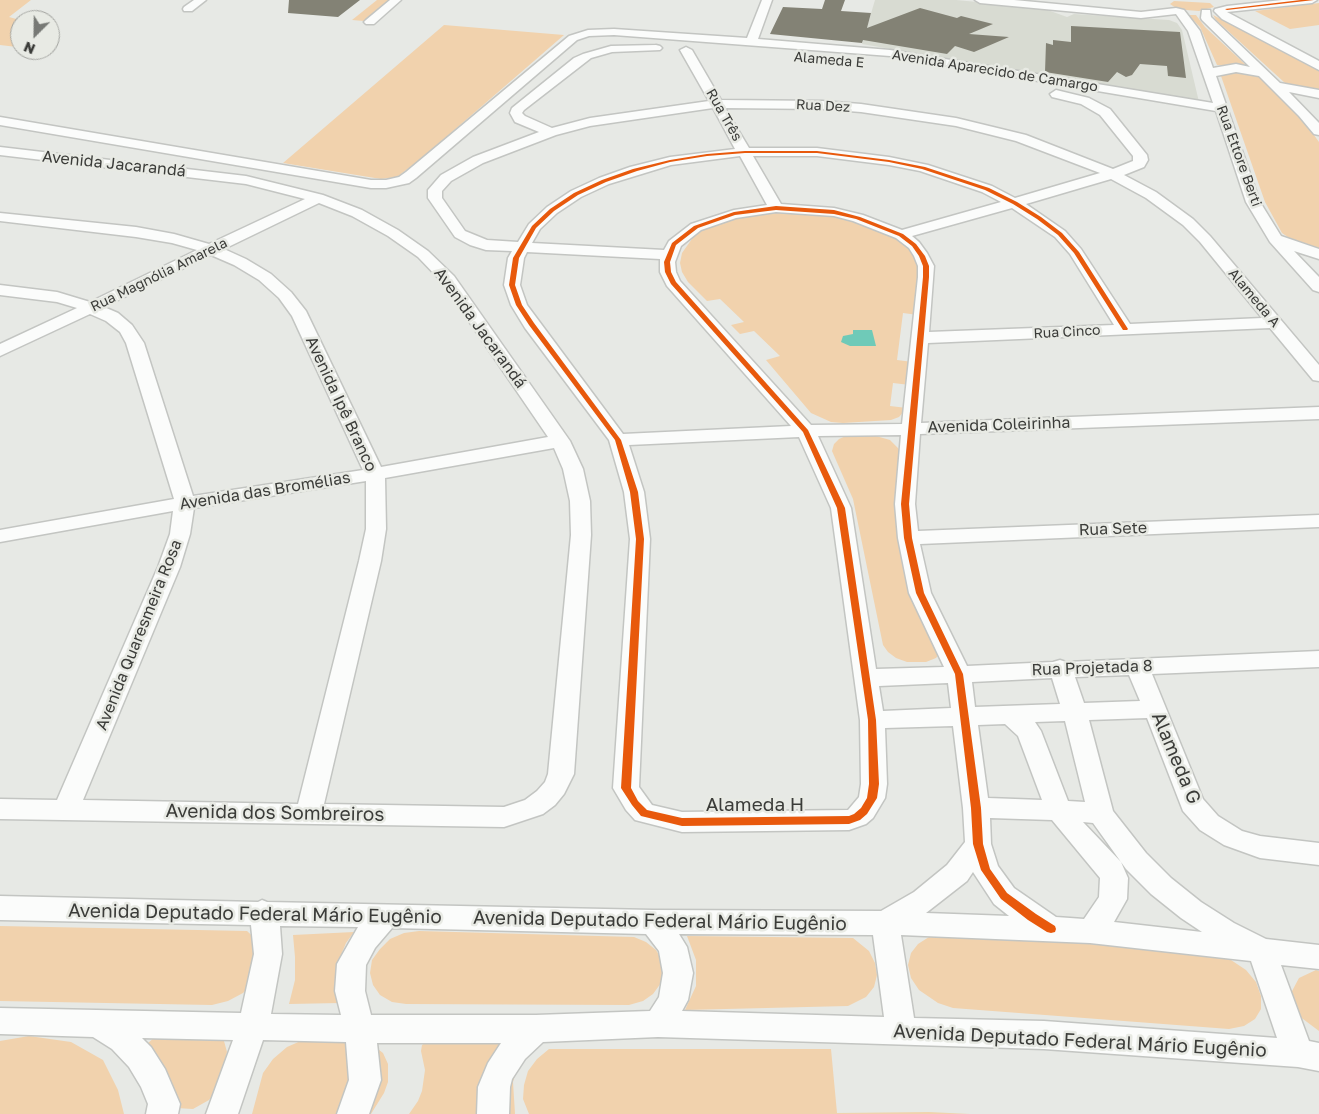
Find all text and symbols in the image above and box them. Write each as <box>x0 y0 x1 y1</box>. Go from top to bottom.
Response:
north arrow <box>10 10 60 60</box>
text: N <box>21 38 38 58</box>
street label: Avenida Aparecido de Camargo <box>891 46 1099 96</box>
street label: Alameda E <box>793 49 865 71</box>
street label: Rua Três <box>702 86 746 144</box>
street label: Rua Dez <box>796 96 850 116</box>
street label: Rua Ettore Berti <box>1213 103 1265 209</box>
street label: Avenida Jacarandá <box>41 147 187 181</box>
street label: Rua Magnólia Amarela <box>88 235 230 315</box>
street label: Avenida Jacarandá <box>430 264 530 392</box>
street label: Alameda A <box>1225 265 1283 331</box>
street label: Rua Cinco <box>1033 322 1101 342</box>
street label: Avenida Ipê Branco <box>301 333 381 475</box>
street label: Avenida Coleirinha <box>927 413 1071 437</box>
street label: Avenida das Bromélias <box>178 468 352 514</box>
street label: Rua Sete <box>1078 518 1148 540</box>
street label: Avenida Quaresmeira Rosa <box>92 537 186 733</box>
street label: Rua Projetada 8 <box>1031 656 1153 680</box>
street label: Alameda G <box>1146 709 1206 807</box>
street label: Alameda H <box>706 794 804 816</box>
street label: Avenida dos Sombreiros <box>165 800 385 826</box>
street label: Avenida Deputado Federal Mário Eugênio <box>68 899 442 929</box>
street label: Avenida Deputado Federal Mário Eugênio <box>473 906 847 936</box>
street label: Avenida Deputado Federal Mário Eugênio <box>893 1020 1267 1062</box>

